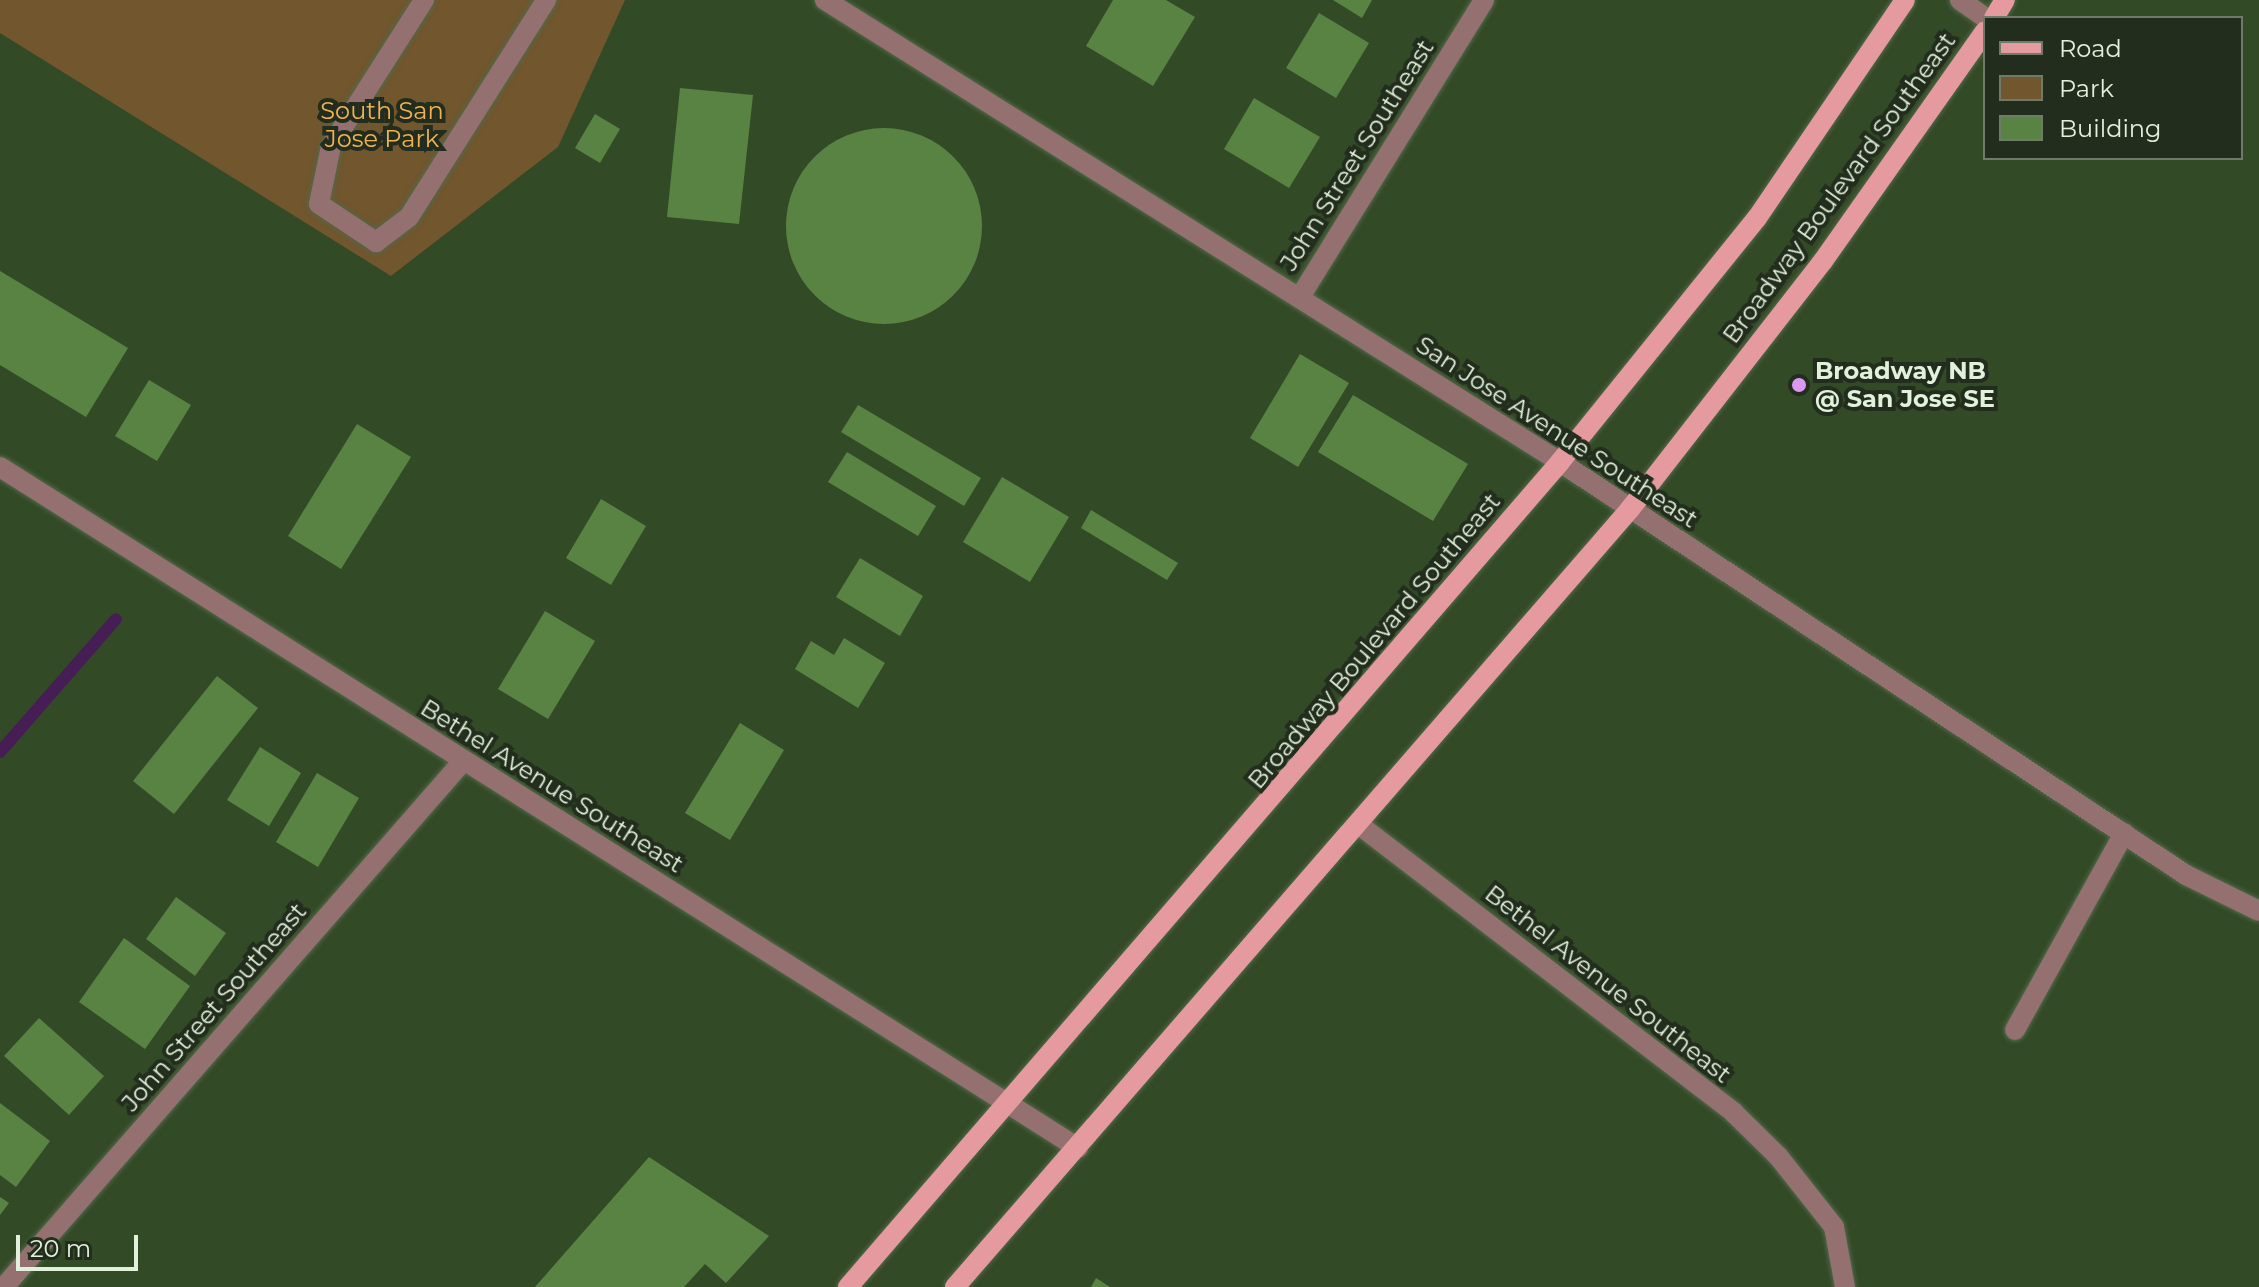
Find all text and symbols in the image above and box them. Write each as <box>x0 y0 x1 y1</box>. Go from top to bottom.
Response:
legend <box>1983 16 2243 160</box>
street label: Broadway Boulevard Southeast <box>1717 27 1961 349</box>
street label: John Street Southeast <box>1274 34 1440 276</box>
text: Road <box>2059 34 2122 63</box>
text: Park <box>2059 74 2114 103</box>
park label: South San Jose Park <box>320 97 444 153</box>
text: Building <box>2059 114 2162 143</box>
street label: San Jose Avenue Southeast <box>1411 330 1703 534</box>
place label: Broadway NB @ San Jose SE <box>1815 357 1995 413</box>
marker: Broadway NB @ San Jose SE <box>1790 376 1808 394</box>
street label: Broadway Boulevard Southeast <box>1242 487 1506 795</box>
street label: Bethel Avenue Southeast <box>415 693 689 879</box>
street label: Bethel Avenue Southeast <box>1479 879 1737 1089</box>
street label: John Street Southeast <box>116 897 312 1117</box>
scale bar <box>20 1219 142 1269</box>
text: 20 m <box>30 1234 91 1263</box>

